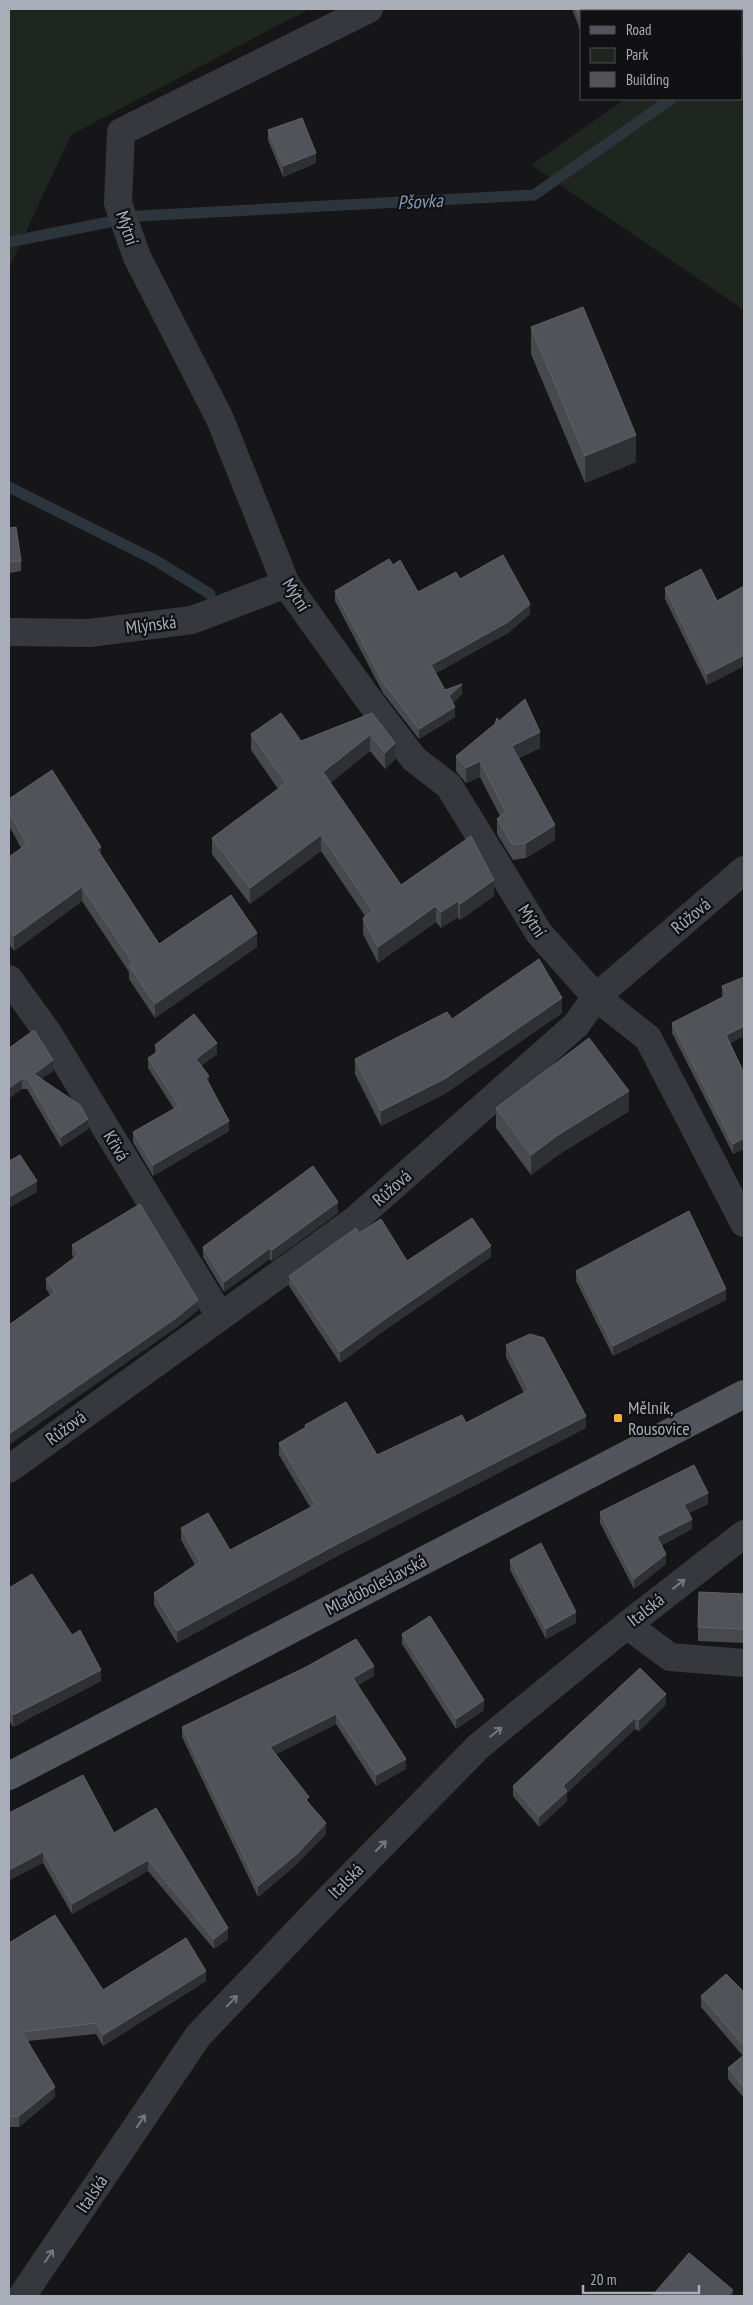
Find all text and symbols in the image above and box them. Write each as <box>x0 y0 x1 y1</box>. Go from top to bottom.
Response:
legend <box>580 10 743 100</box>
text: Road <box>626 20 652 39</box>
text: Park <box>626 45 648 64</box>
text: Building <box>626 70 669 89</box>
water label: Pšovka <box>397 188 445 214</box>
street label: Mýtní <box>111 208 144 248</box>
street label: Mýtní <box>277 574 315 616</box>
street label: Mlýnská <box>124 610 177 639</box>
street label: Růžová <box>666 893 715 939</box>
street label: Mýtní <box>513 900 552 942</box>
street label: Křivá <box>98 1126 135 1165</box>
street label: Růžová <box>367 1164 416 1211</box>
place label: Mělník, Rousovice <box>628 1396 690 1440</box>
street label: Růžová <box>41 1405 90 1450</box>
marker: Mělník, Rousovice <box>612 1412 624 1424</box>
street label: Mladoboleslavská <box>321 1549 430 1620</box>
one-way arrow <box>672 1579 685 1590</box>
street label: Italská <box>623 1588 669 1631</box>
one-way arrow <box>490 1726 503 1737</box>
one-way arrow <box>375 1840 387 1852</box>
street label: Italská <box>323 1858 368 1903</box>
one-way arrow <box>226 1994 238 2007</box>
one-way arrow <box>136 2115 146 2129</box>
street label: Italská <box>71 2170 113 2217</box>
one-way arrow <box>44 2249 55 2263</box>
scale bar <box>583 2262 699 2294</box>
text: 20 m <box>590 2270 616 2289</box>

